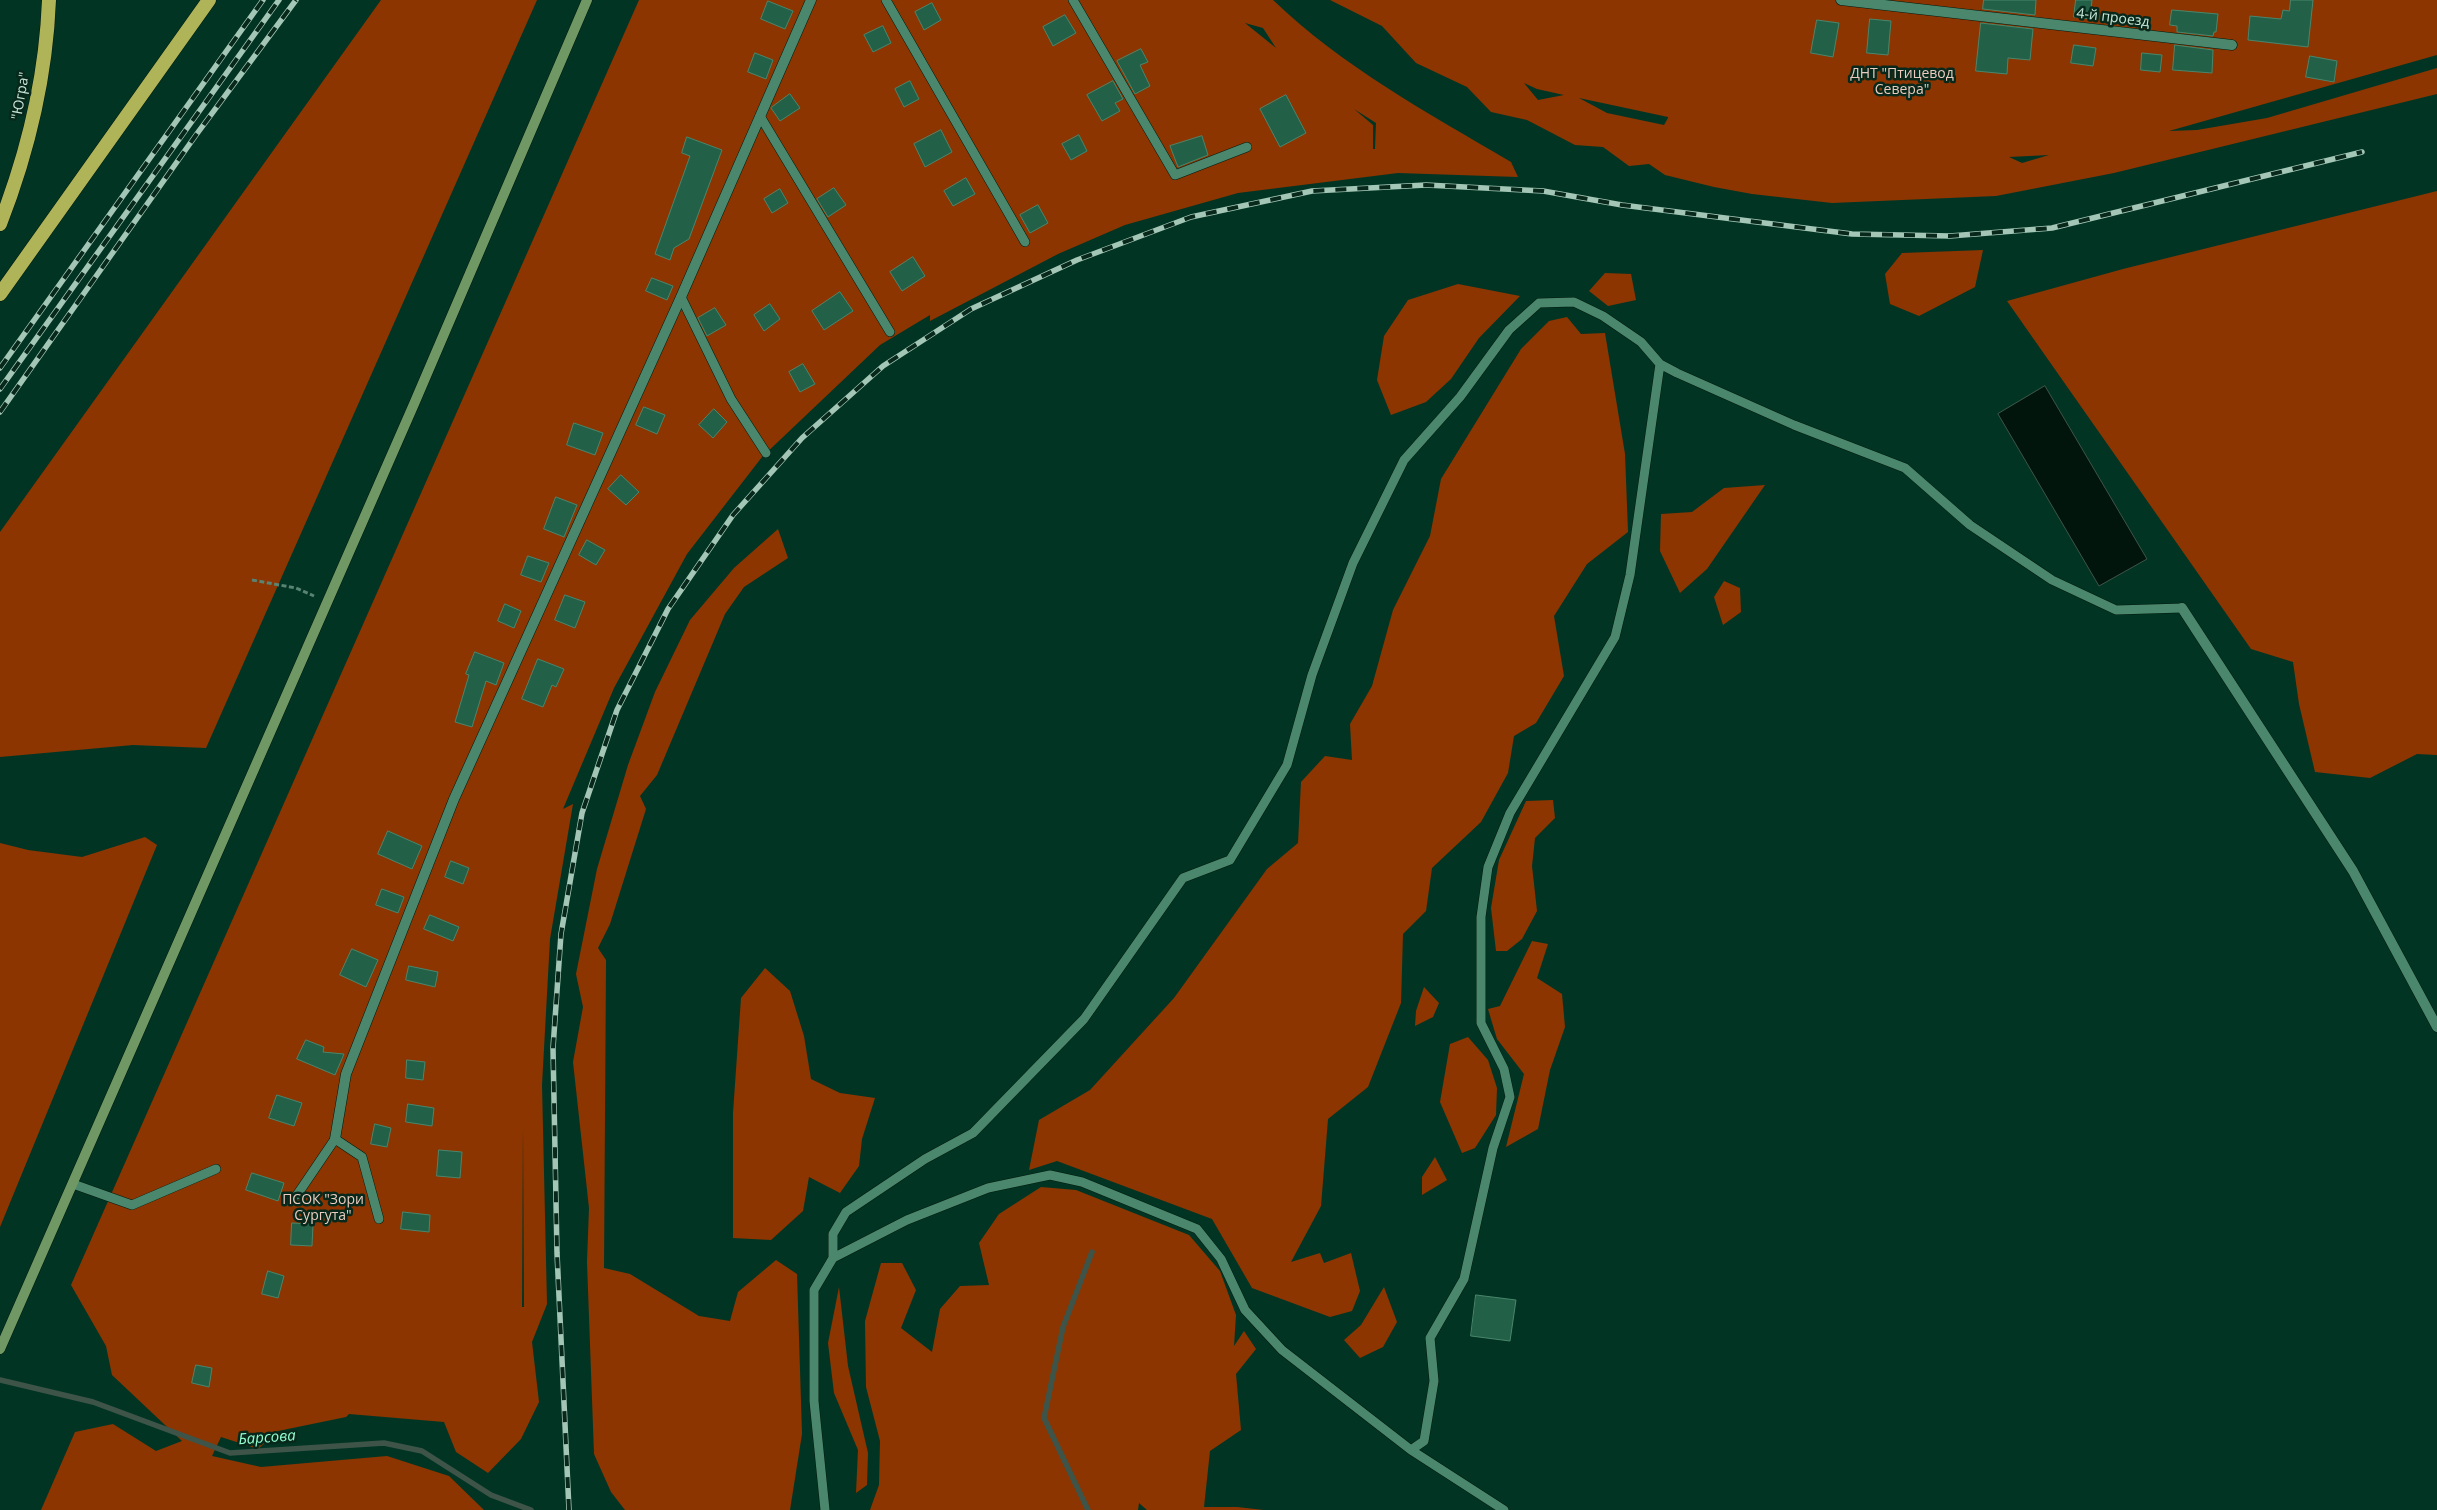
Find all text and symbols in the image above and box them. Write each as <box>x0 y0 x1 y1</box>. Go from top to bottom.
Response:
street label: 4-й проезд <box>2076 5 2150 31</box>
park label: ДНТ "Птицевод Севера" <box>1850 66 1954 98</box>
street label: "Югра" <box>9 71 33 121</box>
park label: ПСОК "Зори Сургута" <box>282 1192 364 1224</box>
water label: Барсова <box>238 1427 296 1449</box>

